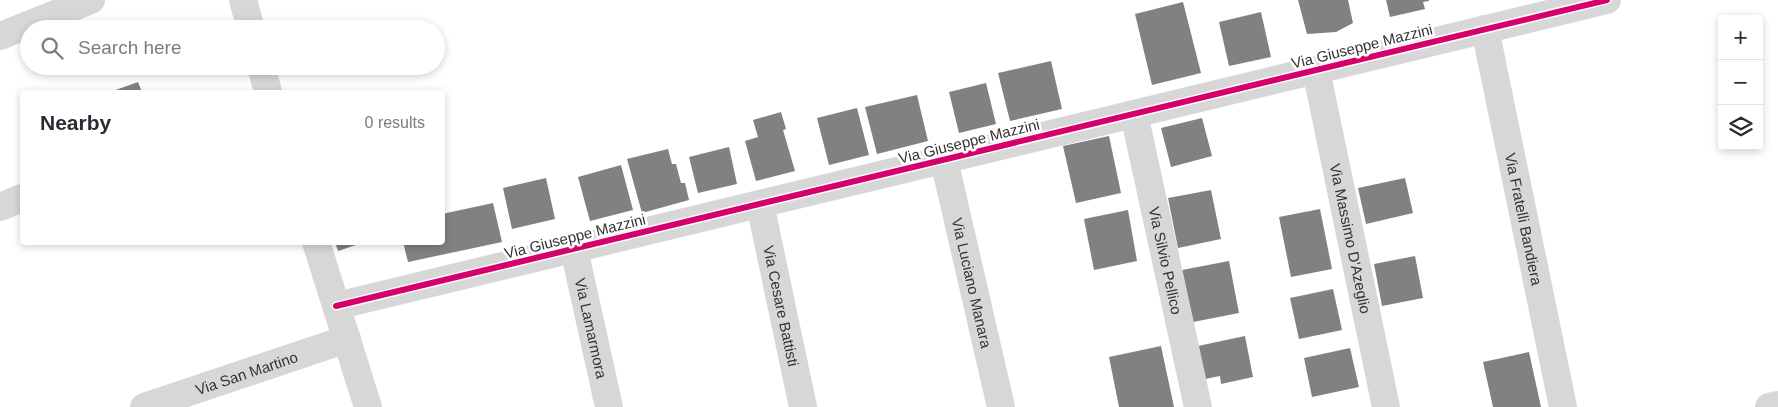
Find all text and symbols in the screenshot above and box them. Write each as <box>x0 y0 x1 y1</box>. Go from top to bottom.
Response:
map controls <box>1718 15 1763 150</box>
button: + <box>1718 15 1763 60</box>
search box <box>20 20 445 75</box>
street label: Via Giuseppe Mazzini <box>1290 20 1434 72</box>
icon: search <box>38 34 66 62</box>
text: Search here <box>78 37 182 58</box>
button: − <box>1718 60 1763 105</box>
button: layers <box>1718 105 1763 150</box>
text: Nearby <box>40 111 111 134</box>
text: 0 results <box>365 114 425 131</box>
street label: Via Giuseppe Mazzini <box>897 115 1041 167</box>
street label: Via Fratelli Bandiera <box>1502 151 1546 287</box>
street label: Via Massimo D'Azeglio <box>1327 162 1375 315</box>
street label: Via Silvio Pellico <box>1146 205 1186 316</box>
street label: Via Giuseppe Mazzini <box>503 210 647 262</box>
street label: Via Luciano Manara <box>949 216 996 350</box>
street label: Via Cesare Battisti <box>760 244 803 368</box>
street label: Via Lamarmora <box>572 276 611 381</box>
street label: Via San Martino <box>193 348 300 398</box>

